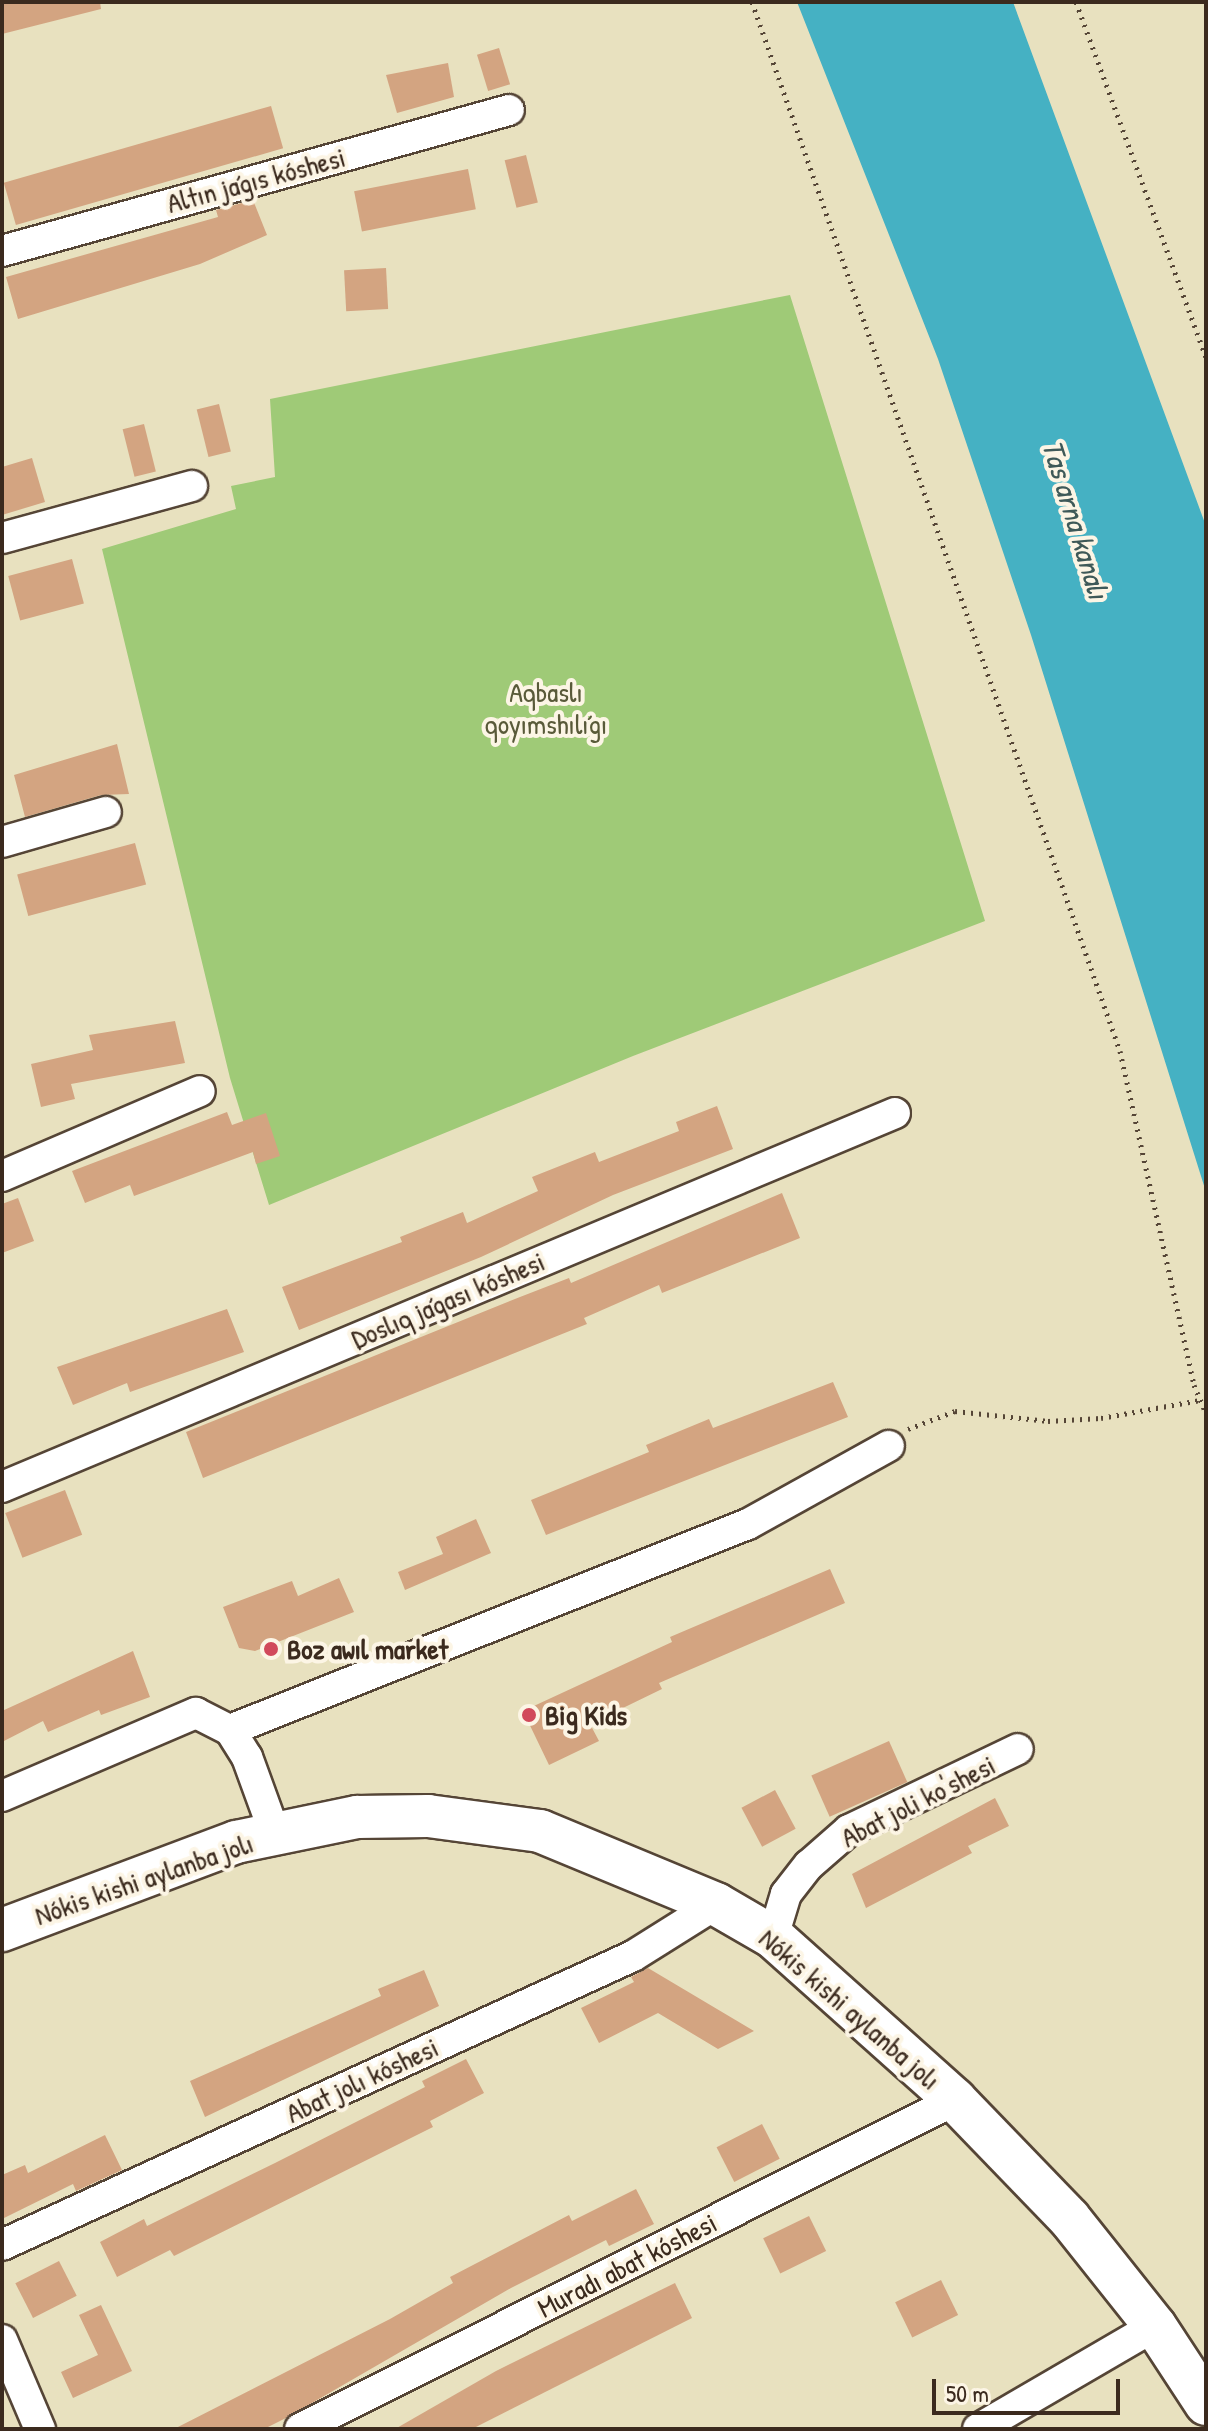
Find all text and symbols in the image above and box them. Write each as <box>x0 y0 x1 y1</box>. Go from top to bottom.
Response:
street label: Altın jaǵıs kóshesi <box>163 140 349 220</box>
water label: Tas arna kanalı <box>1035 435 1117 603</box>
park label: Aqbaslı qoyımshılıǵı <box>485 675 607 741</box>
street label: Doslıq jaǵası kóshesi <box>346 1244 550 1356</box>
place label: Boz awıl market <box>287 1632 448 1666</box>
marker: Boz awıl market <box>262 1640 280 1658</box>
place label: Big Kids <box>545 1698 627 1732</box>
marker: Big Kids <box>520 1706 538 1724</box>
street label: Abat joli ko'shesi <box>835 1748 1001 1854</box>
street label: Nókis kishi aylanba jolı <box>30 1826 258 1932</box>
street label: Nókis kishi aylanba jolı <box>753 1921 947 2097</box>
street label: Abat jolı kóshesi <box>281 2030 443 2130</box>
street label: Muradı abat kóshesi <box>532 2205 722 2325</box>
scale bar <box>936 2363 1124 2413</box>
text: 50 m <box>946 2377 989 2409</box>

